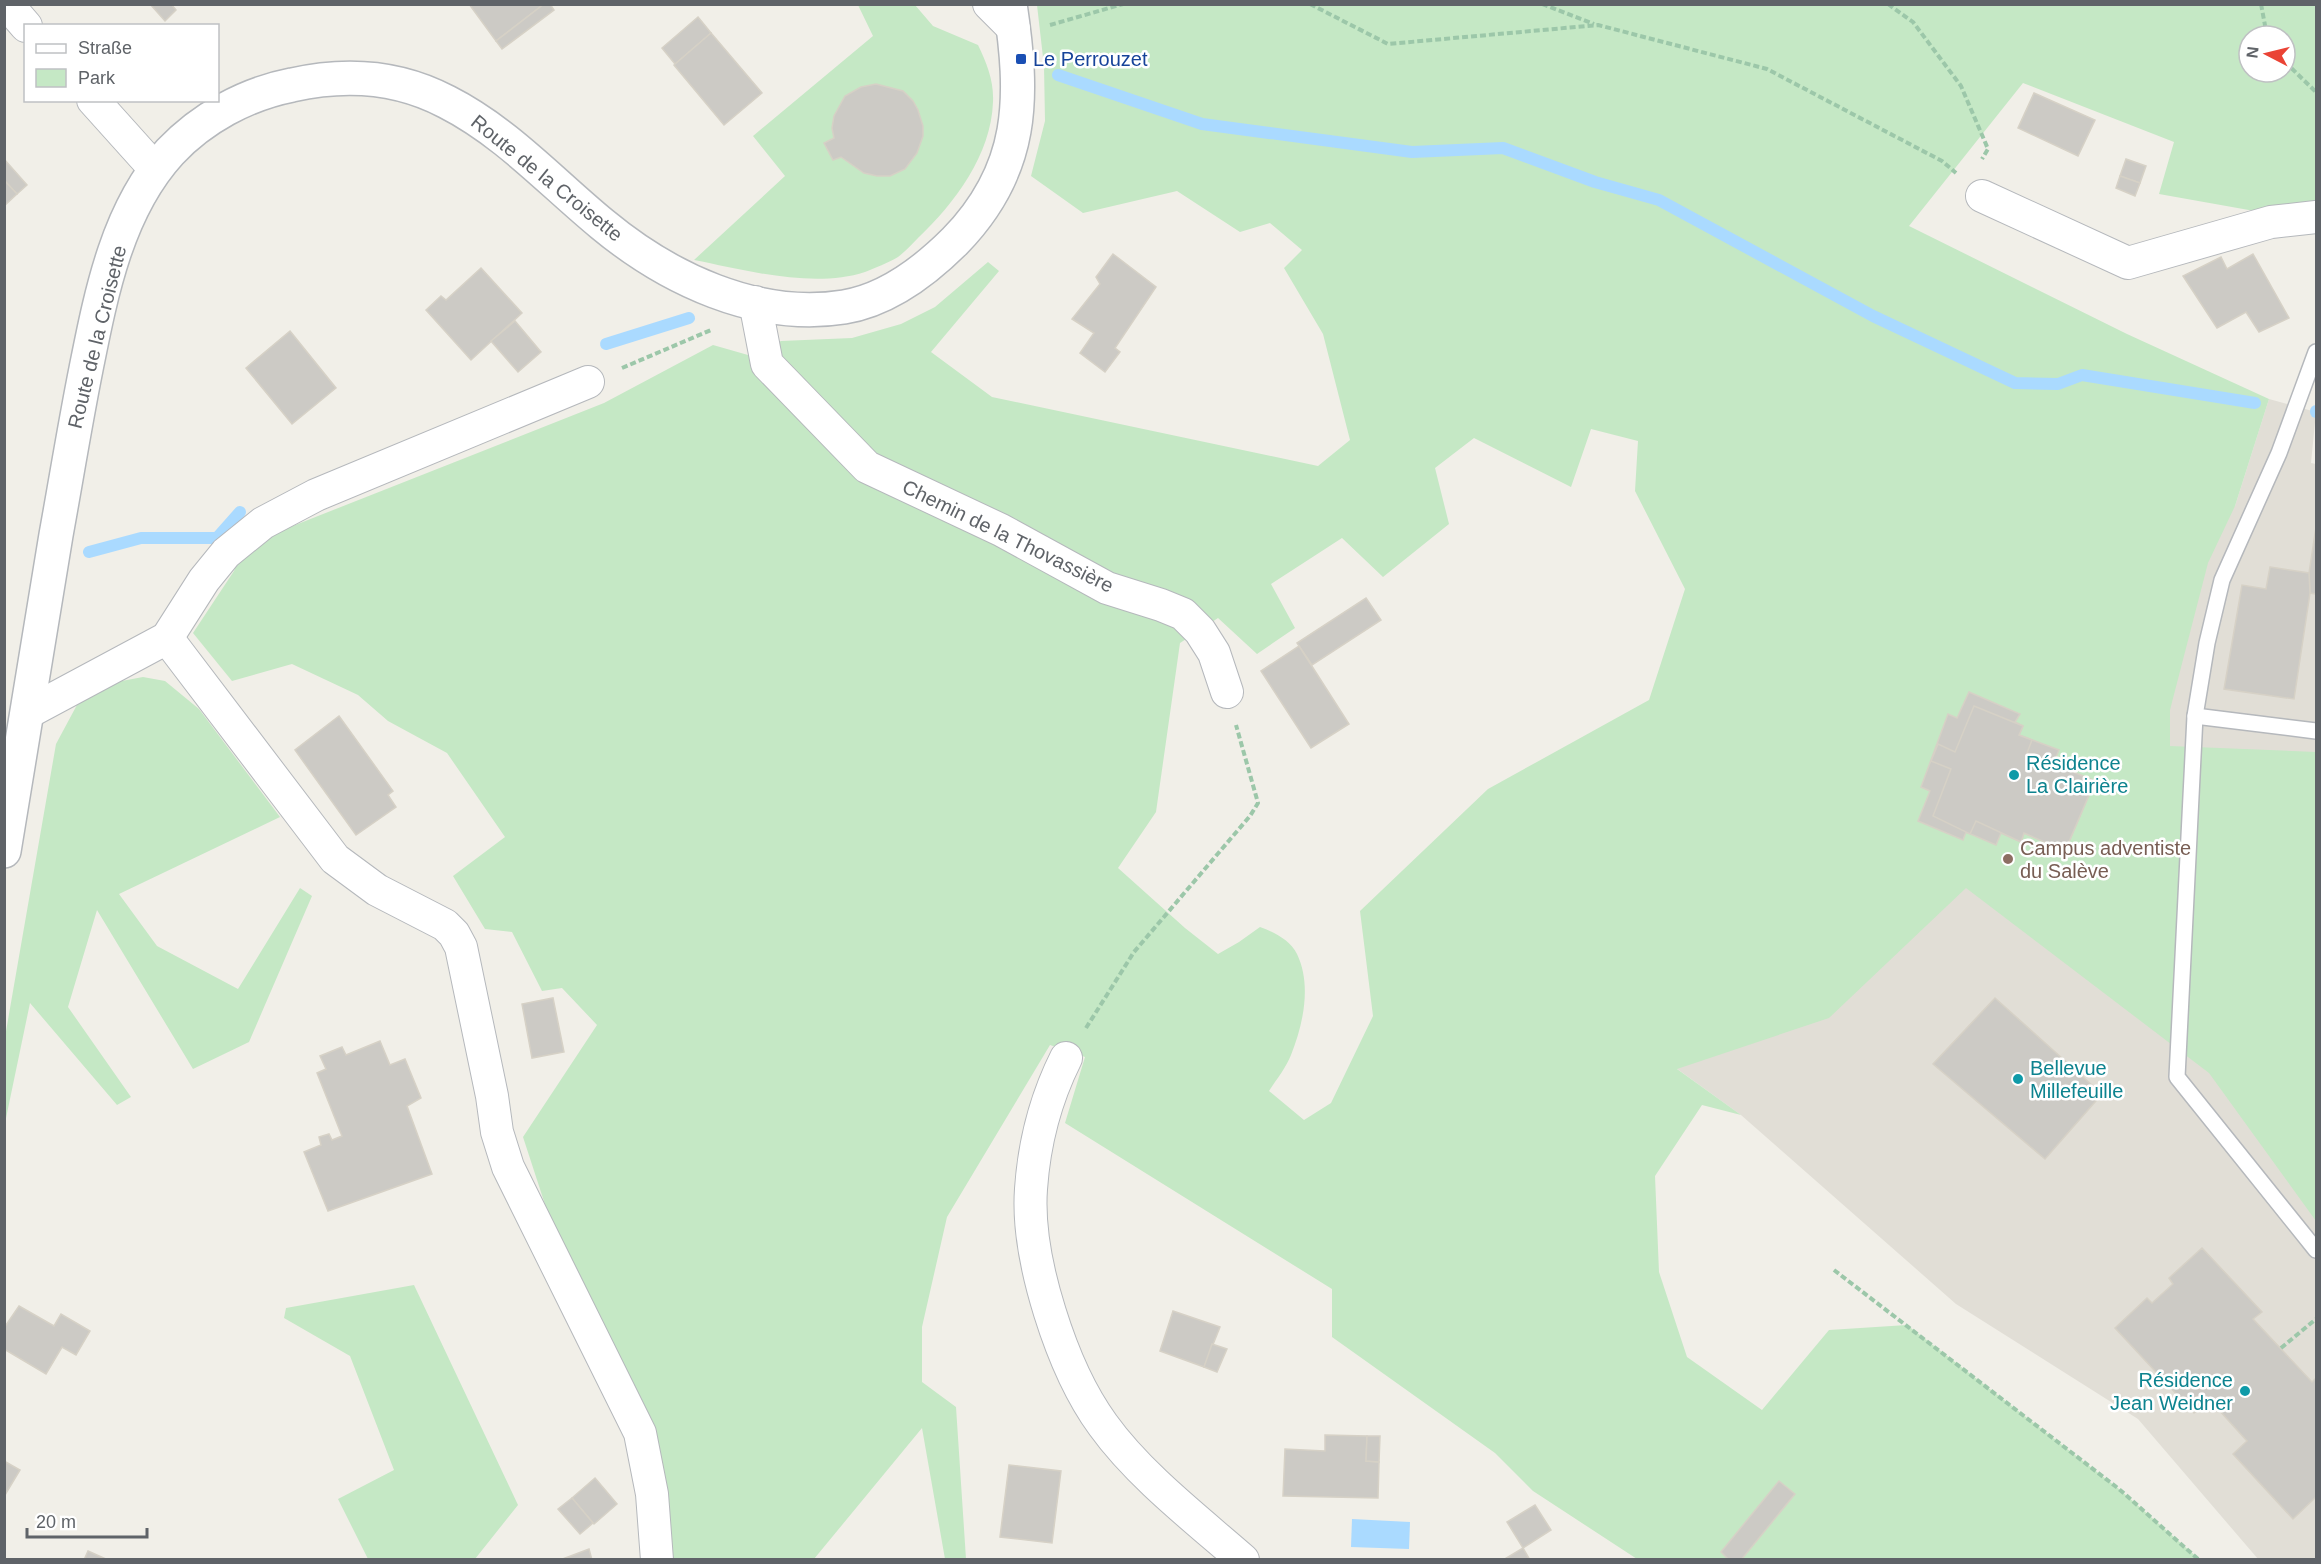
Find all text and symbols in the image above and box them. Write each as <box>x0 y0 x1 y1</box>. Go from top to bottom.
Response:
legend <box>24 24 219 102</box>
north arrow <box>2237 24 2297 84</box>
text: Straße <box>78 38 132 58</box>
text: N <box>2243 45 2262 59</box>
place label: Le Perrouzet <box>1033 48 1148 70</box>
marker: Le Perrouzet <box>1014 52 1028 66</box>
text: Park <box>78 68 116 88</box>
street label: Route de la Croisette <box>467 110 627 246</box>
street label: Route de la Croisette <box>64 243 130 431</box>
street label: Chemin de la Thovassière <box>899 475 1117 597</box>
place label: Résidence La Clairière <box>2026 752 2128 797</box>
marker: Résidence La Clairière <box>2007 768 2021 782</box>
place label: Campus adventiste du Salève <box>2020 837 2191 882</box>
marker: Campus adventiste du Salève <box>2001 852 2015 866</box>
place label: Bellevue Millefeuille <box>2030 1057 2123 1102</box>
marker: Bellevue Millefeuille <box>2011 1072 2025 1086</box>
place label: Résidence Jean Weidner <box>2110 1369 2233 1414</box>
marker: Résidence Jean Weidner <box>2238 1384 2252 1398</box>
scale bar <box>27 1501 147 1539</box>
text: 20 m <box>36 1512 76 1532</box>

